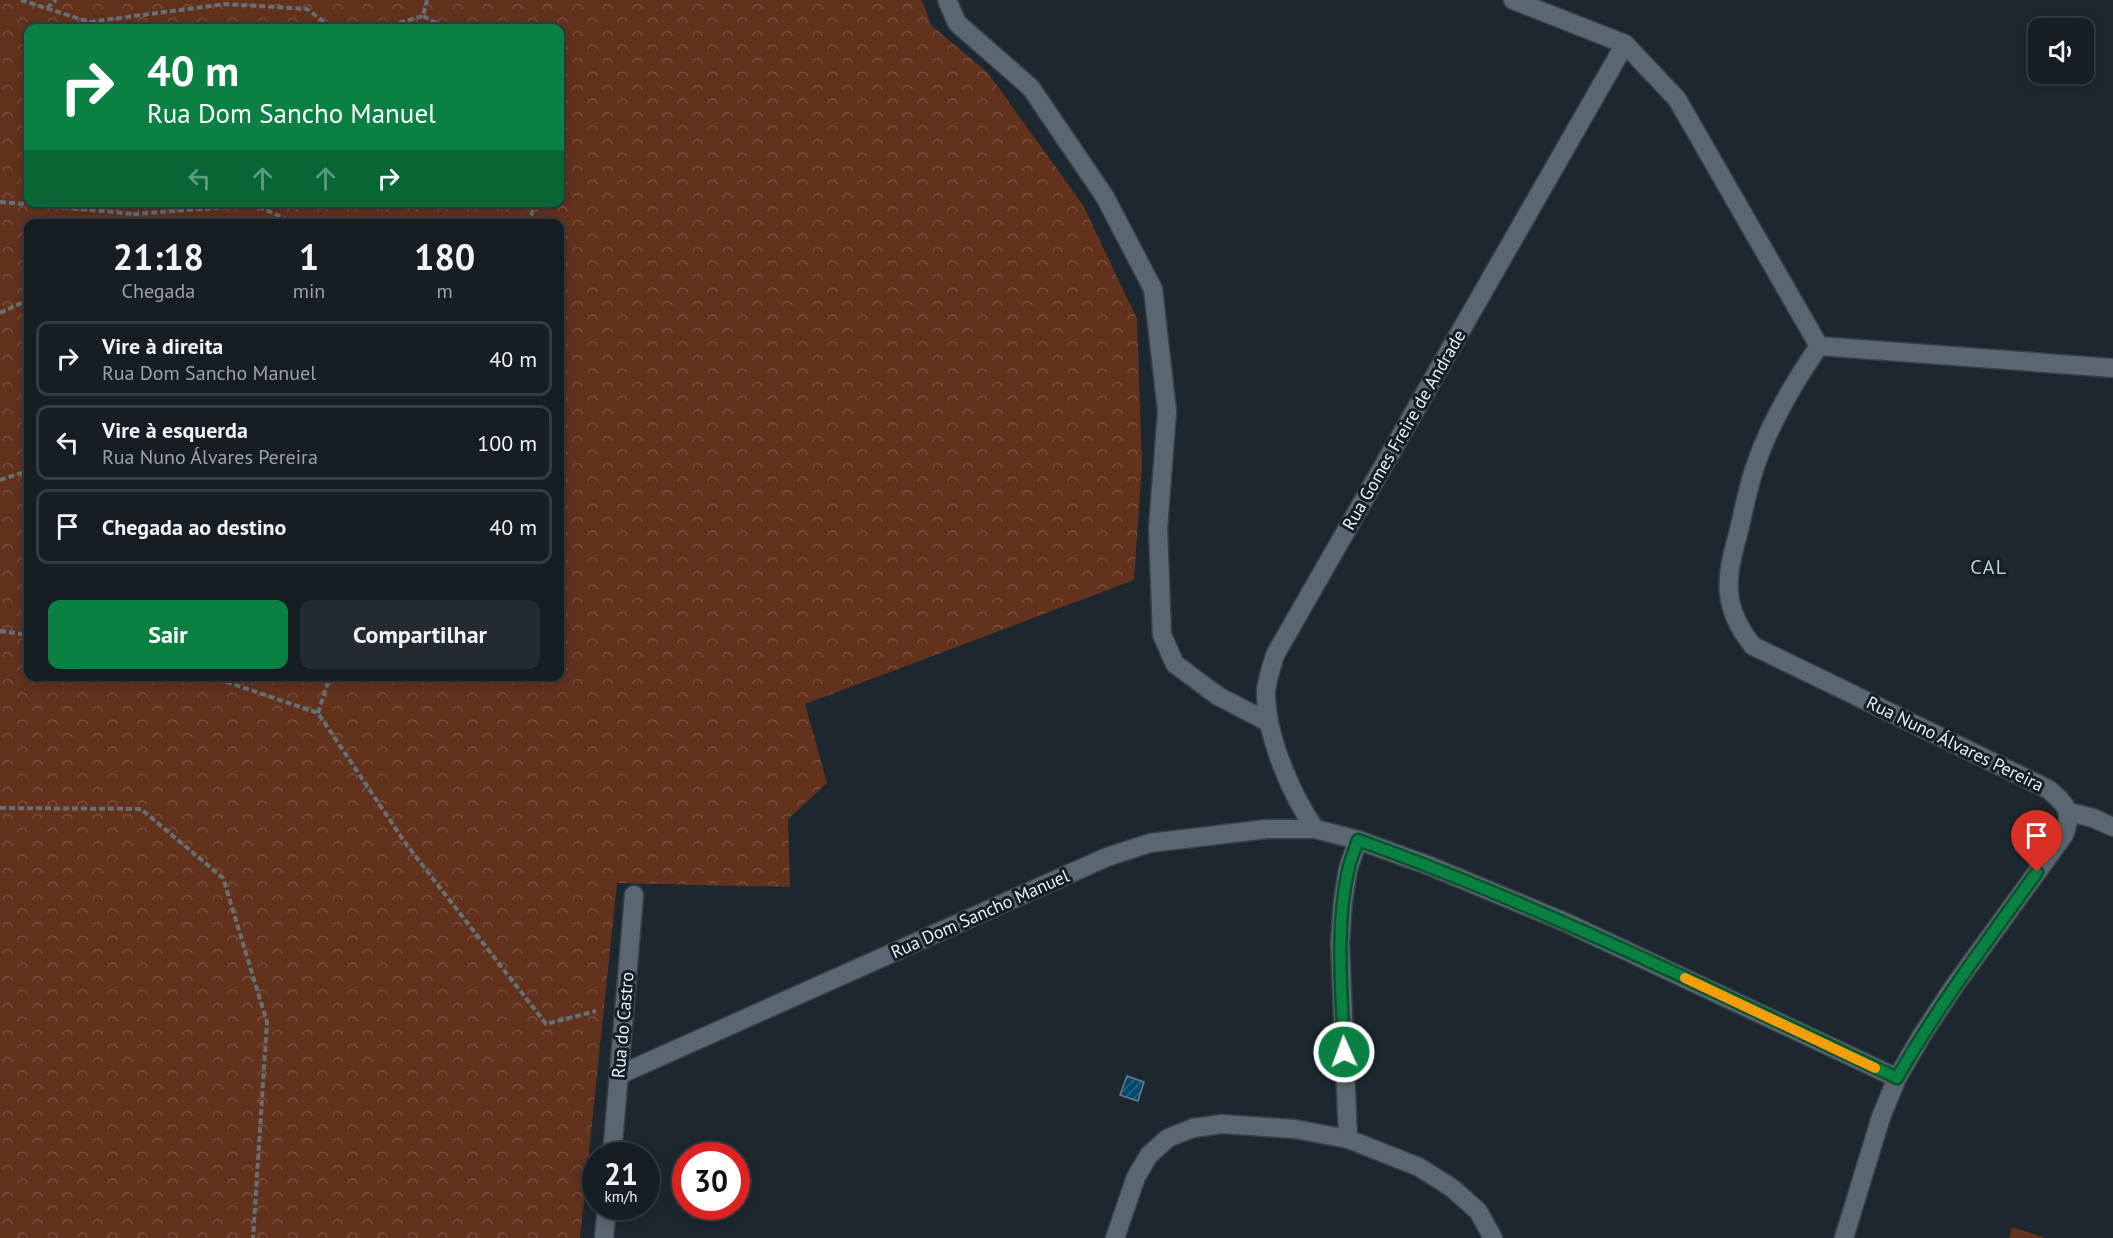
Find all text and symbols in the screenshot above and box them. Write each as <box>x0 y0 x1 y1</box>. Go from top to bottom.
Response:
map controls <box>2028 18 2094 84</box>
button: sound <box>2028 18 2094 84</box>
text: 40 m <box>147 43 239 98</box>
icon: right <box>48 48 126 126</box>
text: Rua Dom Sancho Manuel <box>147 96 436 130</box>
icon: left <box>183 162 216 195</box>
icon: ahead <box>246 162 279 195</box>
icon: ahead <box>309 162 342 195</box>
icon: right <box>372 162 405 195</box>
text: 21:18 <box>113 233 204 280</box>
text: 1 <box>299 233 319 280</box>
text: 180 <box>414 233 475 280</box>
text: Chegada <box>122 278 195 304</box>
text: min <box>293 278 325 304</box>
text: m <box>437 278 453 304</box>
street label: Rua Gomes Freire de Andrade <box>1337 326 1470 534</box>
text: Vire à direita <box>102 332 223 360</box>
icon: right <box>51 342 84 375</box>
text: 40 m <box>489 345 537 373</box>
text: Rua Dom Sancho Manuel <box>102 360 316 386</box>
text: Vire à esquerda <box>102 416 248 444</box>
icon: left <box>51 426 84 459</box>
text: 100 m <box>477 429 537 457</box>
text: Rua Nuno Álvares Pereira <box>102 444 318 470</box>
icon: arrive <box>51 510 84 543</box>
text: Chegada ao destino <box>102 513 286 541</box>
text: 40 m <box>489 513 537 541</box>
district label: CAL <box>1970 554 2008 580</box>
button: Sair <box>48 600 288 669</box>
button: Compartilhar <box>300 600 540 669</box>
street label: Rua Nuno Álvares Pereira <box>1863 691 2048 796</box>
pin <box>2011 810 2062 872</box>
icon: arrive <box>2020 819 2053 852</box>
street label: Rua Dom Sancho Manuel <box>887 864 1073 963</box>
street label: Rua do Castro <box>606 971 639 1079</box>
position arrow <box>1312 1020 1376 1084</box>
speed limit sign: 30 <box>672 1142 750 1220</box>
text: 21 <box>604 1154 638 1193</box>
text: km/h <box>605 1187 637 1206</box>

